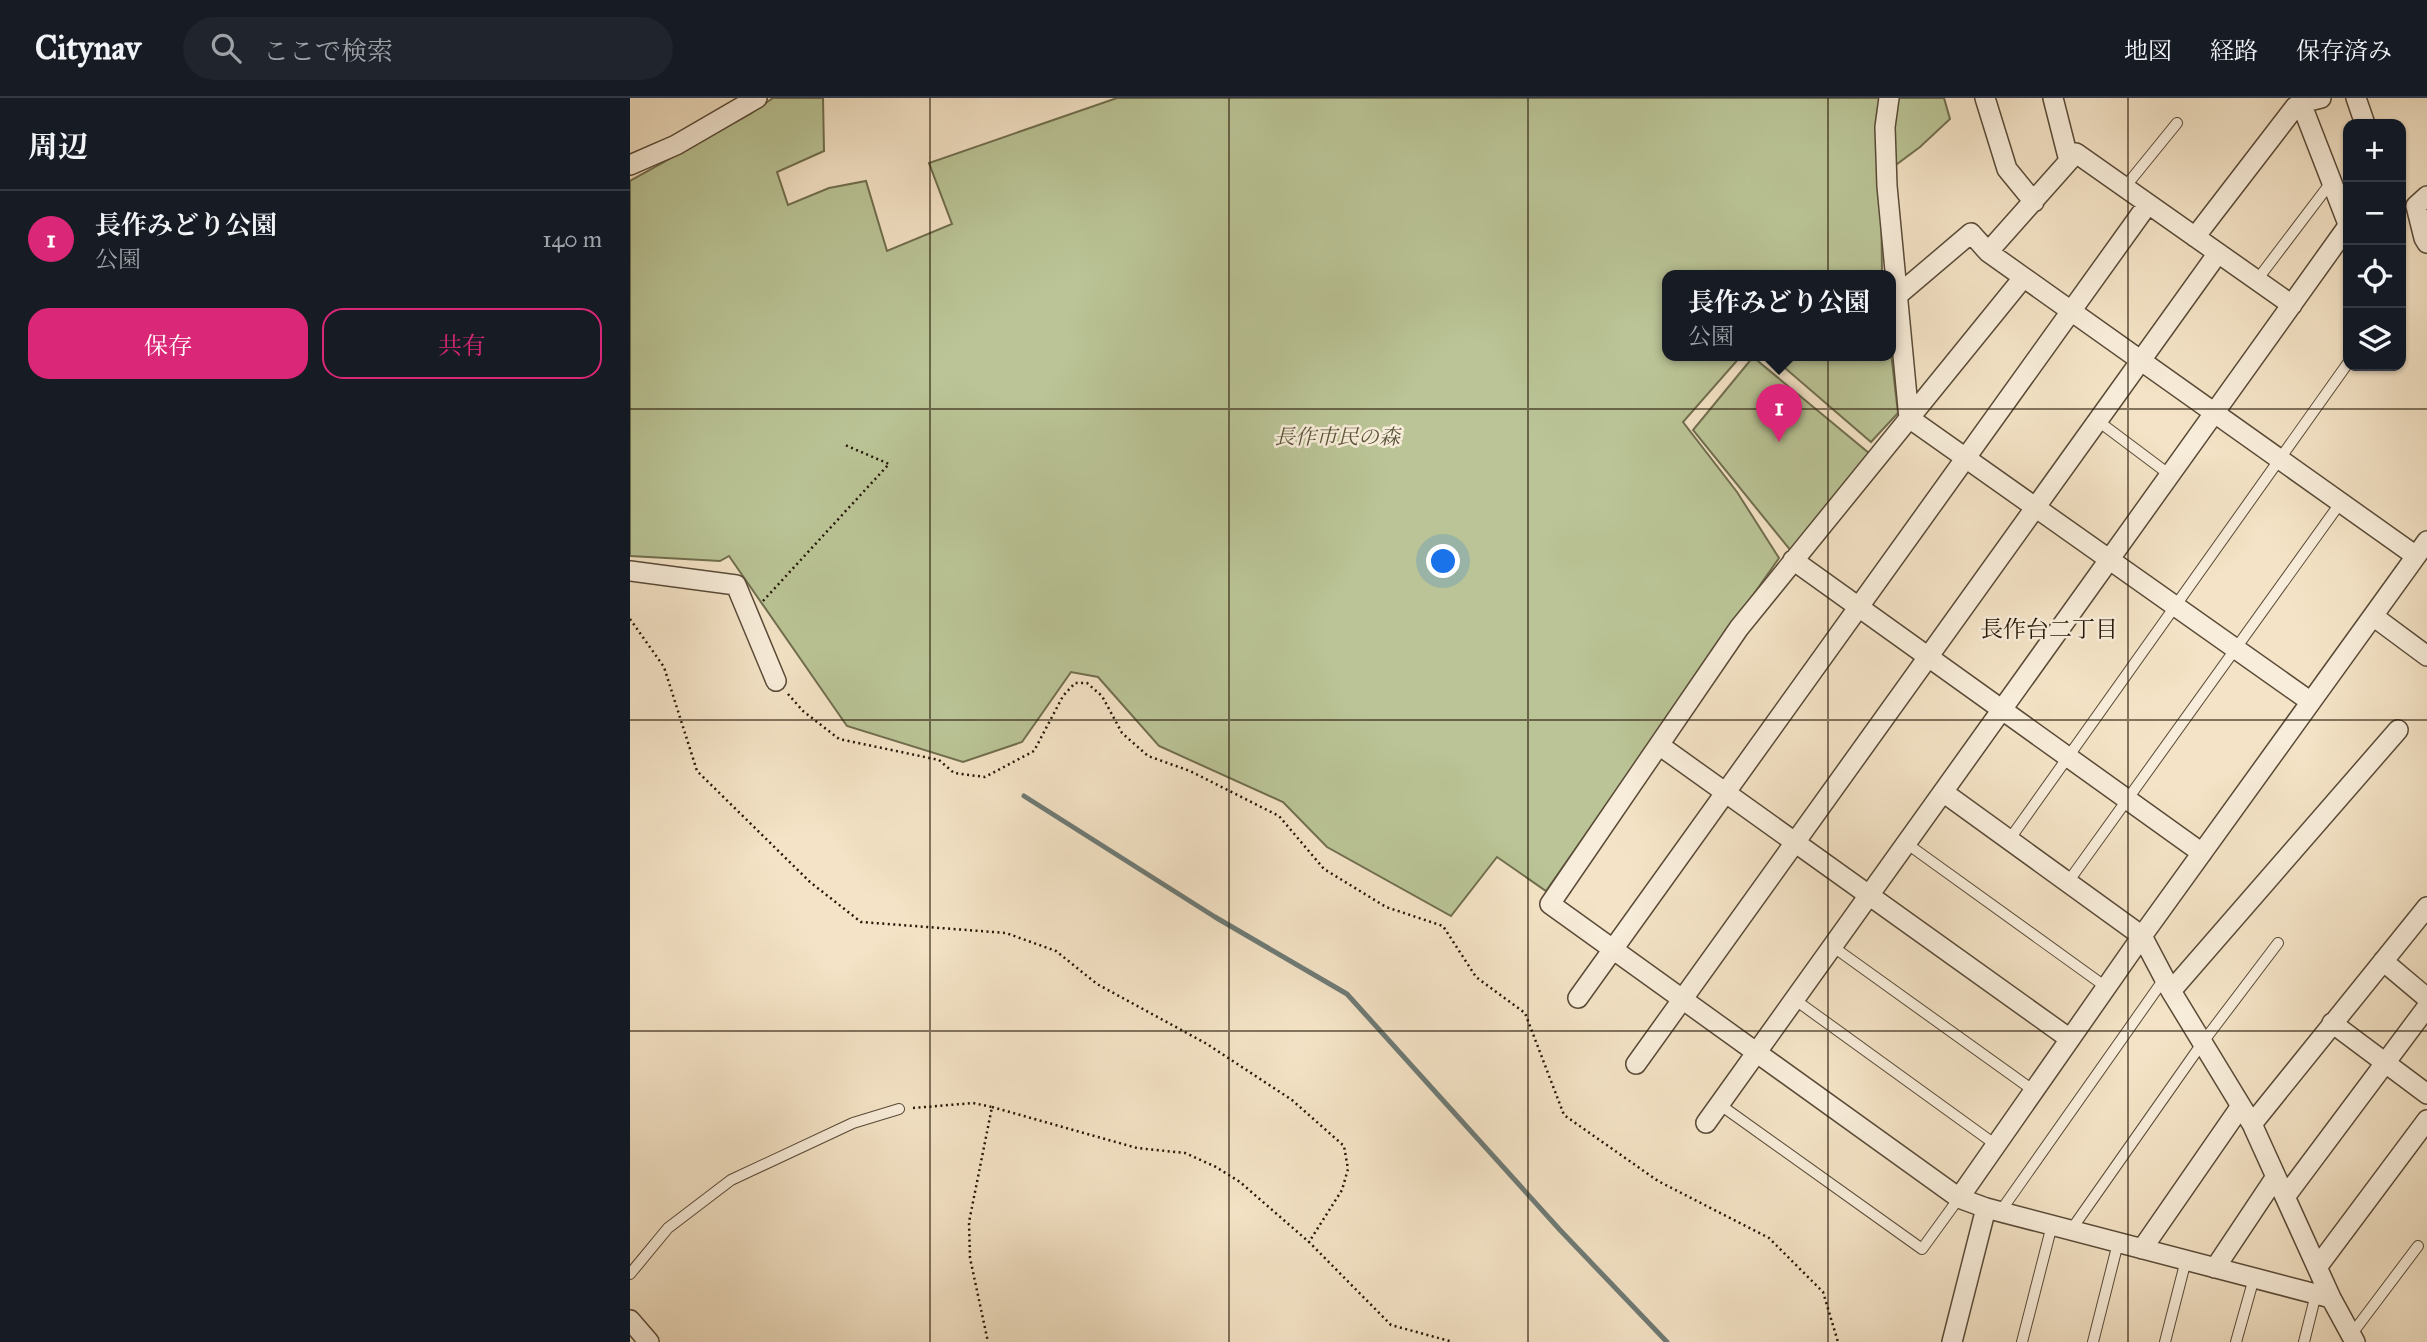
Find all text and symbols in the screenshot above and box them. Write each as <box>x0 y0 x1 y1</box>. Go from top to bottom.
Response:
search box <box>183 17 673 80</box>
text: Citynav <box>35 28 141 68</box>
icon: search <box>207 29 245 67</box>
text: ここで検索 <box>263 35 393 67</box>
text: 地図 <box>2124 36 2172 66</box>
text: 経路 <box>2210 36 2258 66</box>
text: 保存済み <box>2296 36 2392 66</box>
map controls <box>2343 119 2406 371</box>
button: + <box>2343 119 2406 182</box>
text: 周辺 <box>28 129 88 165</box>
button: − <box>2343 182 2406 245</box>
text: 長作みどり公園 <box>95 209 277 241</box>
text: 1 <box>46 225 56 253</box>
text: 140 m <box>542 225 602 253</box>
text: 公園 <box>95 245 141 273</box>
button: locate <box>2343 245 2406 308</box>
popup <box>1662 270 1896 361</box>
text: 長作みどり公園 <box>1688 286 1870 318</box>
button: 保存 <box>28 308 308 379</box>
button: 共有 <box>322 308 602 379</box>
button: layers <box>2343 308 2406 371</box>
text: 公園 <box>1688 322 1734 350</box>
pin: 1 <box>1756 384 1802 442</box>
park label: 長作市民の森 <box>1274 424 1402 450</box>
your location <box>1426 544 1460 578</box>
district label: 長作台二丁目 <box>1980 615 2118 643</box>

